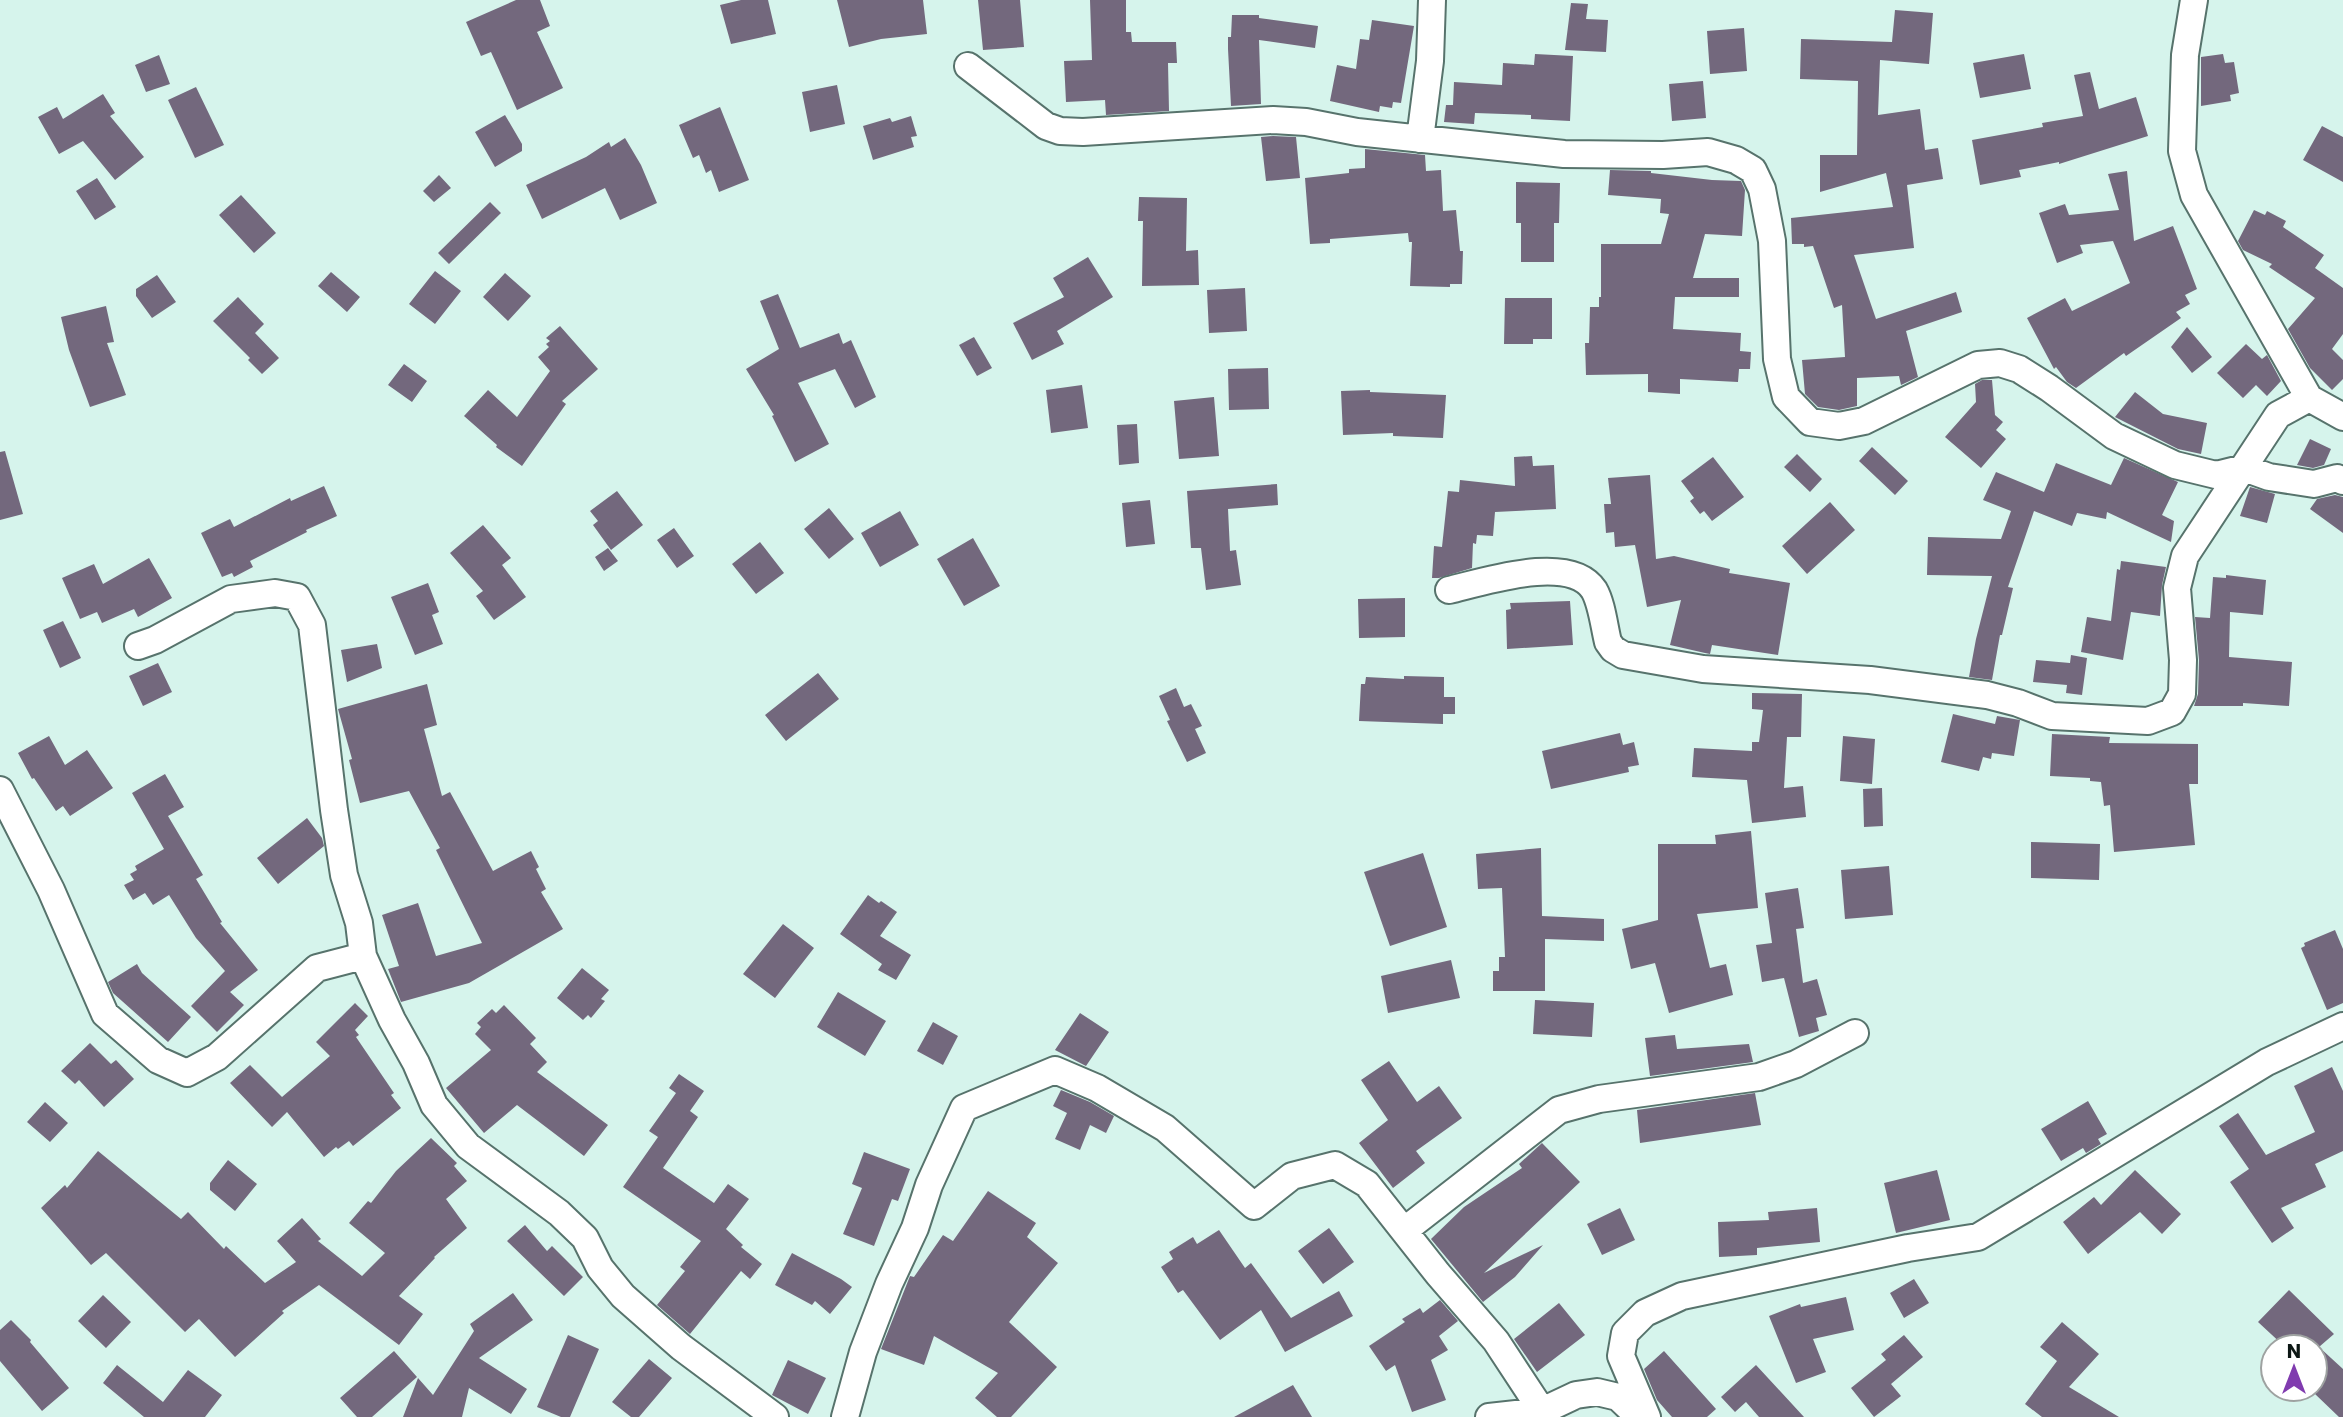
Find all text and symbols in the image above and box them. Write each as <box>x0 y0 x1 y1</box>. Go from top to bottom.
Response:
north arrow <box>2259 1333 2329 1403</box>
text: N <box>2287 1338 2301 1365</box>

